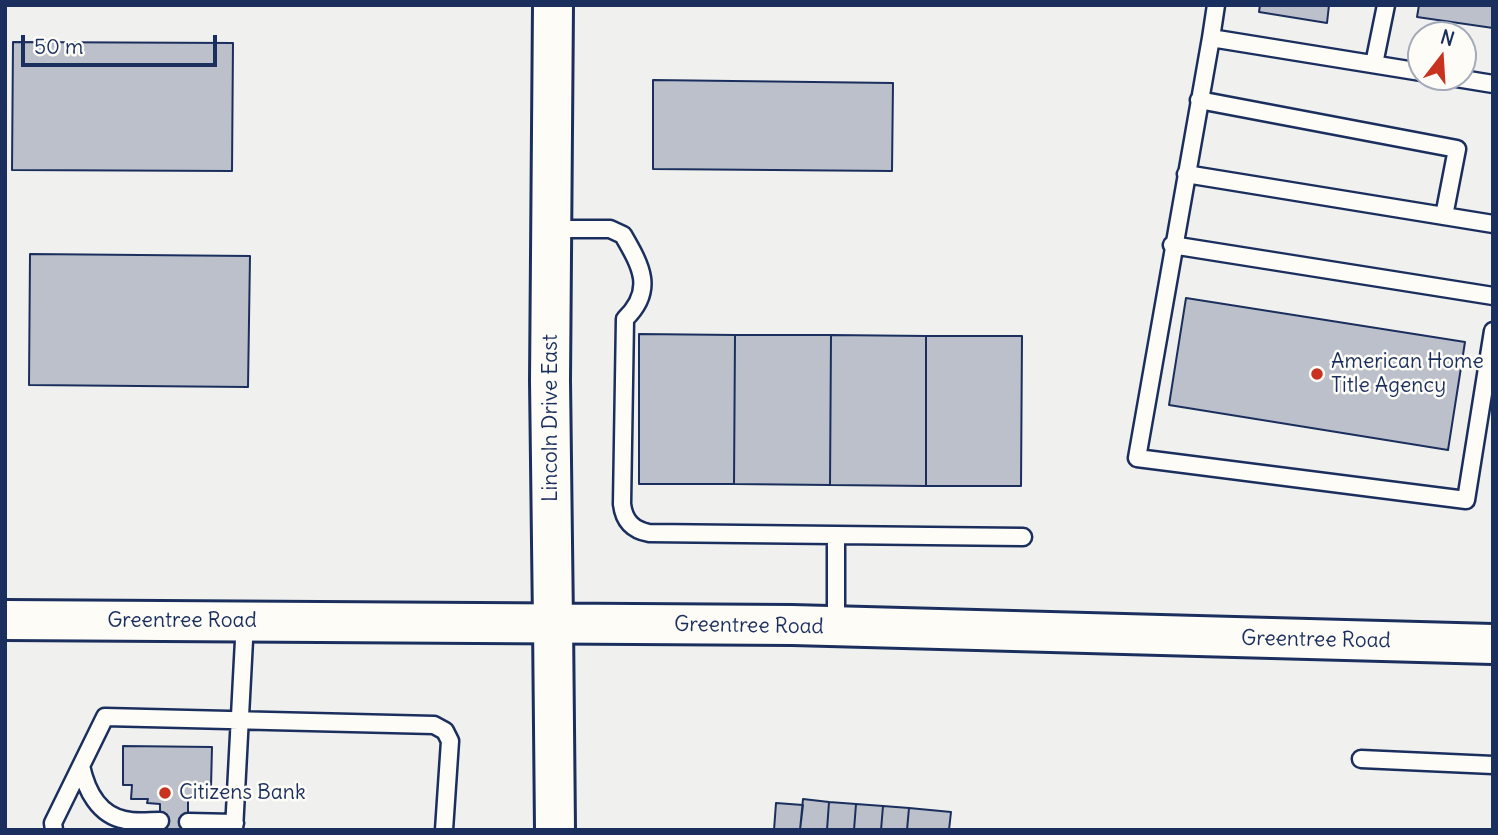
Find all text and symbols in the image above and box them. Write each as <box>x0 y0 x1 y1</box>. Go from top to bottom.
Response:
scale bar <box>24 21 220 65</box>
north arrow <box>1407 21 1477 91</box>
text: N <box>1438 24 1457 51</box>
text: 50 m <box>34 33 83 60</box>
street label: Lincoln Drive East <box>538 334 564 502</box>
place label: American Home Title Agency <box>1331 349 1484 399</box>
marker: American Home Title Agency <box>1309 366 1325 382</box>
street label: Greentree Road <box>107 608 257 634</box>
street label: Greentree Road <box>674 612 824 640</box>
street label: Greentree Road <box>1241 626 1391 654</box>
place label: Citizens Bank <box>179 780 306 806</box>
marker: Citizens Bank <box>157 785 173 801</box>

